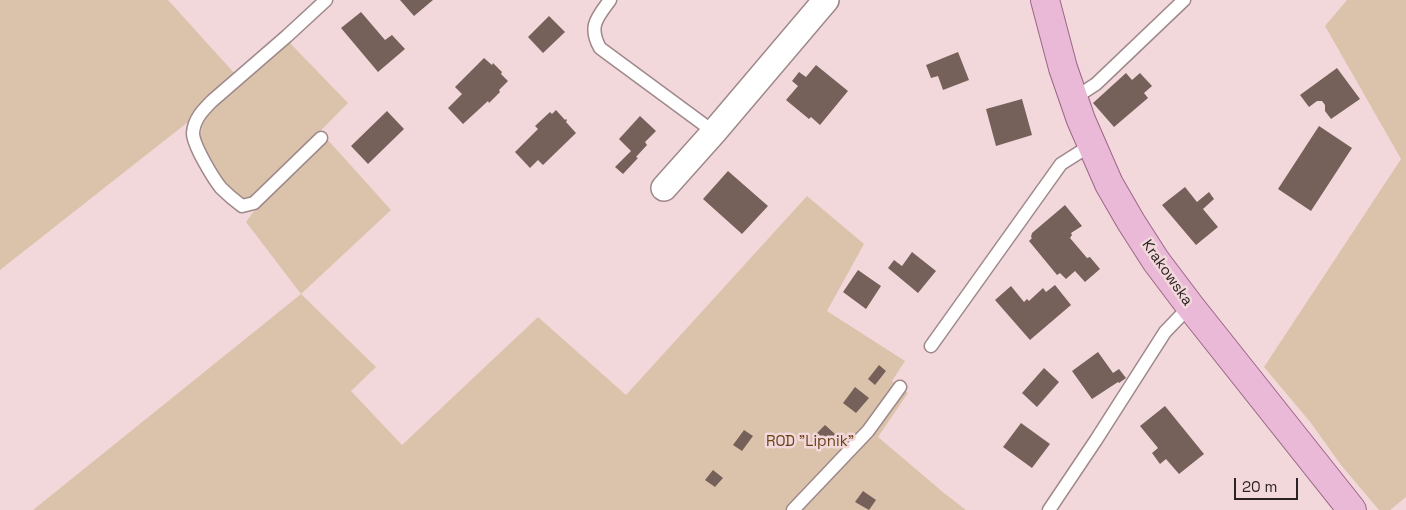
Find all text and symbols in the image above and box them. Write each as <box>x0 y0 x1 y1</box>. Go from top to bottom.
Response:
street label: Krakowska <box>1138 237 1196 309</box>
park label: ROD "Lipnik" <box>766 433 854 451</box>
scale bar <box>1236 468 1300 500</box>
text: 20 m <box>1242 477 1277 496</box>

